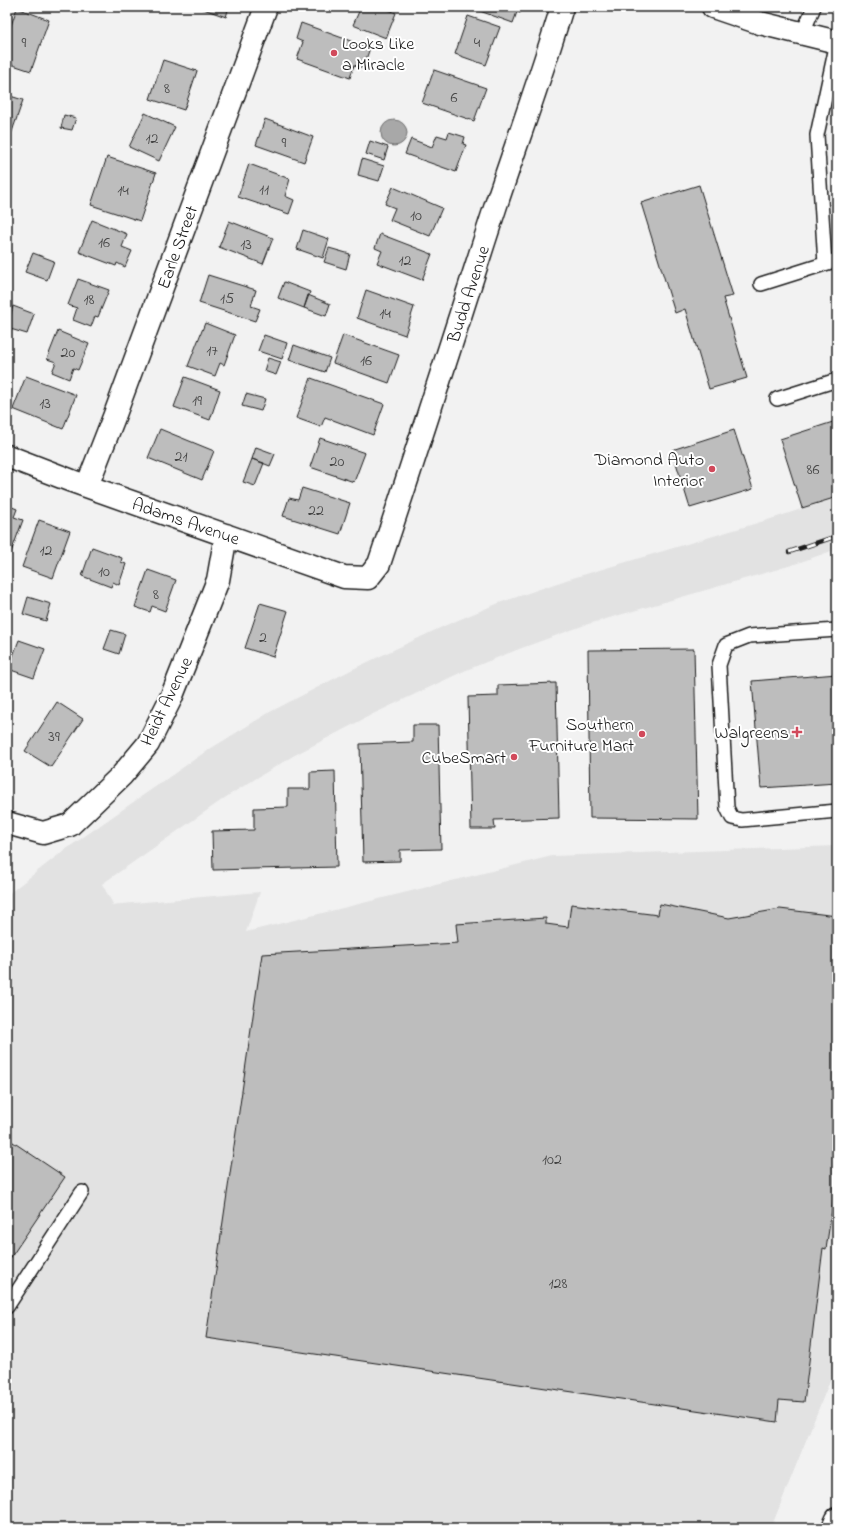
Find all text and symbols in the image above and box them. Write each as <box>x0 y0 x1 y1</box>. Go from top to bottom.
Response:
house number: 9 <box>22 31 27 55</box>
house number: 4 <box>474 31 481 55</box>
place label: Looks Like a Miracle <box>342 32 415 79</box>
marker: Looks Like a Miracle <box>329 48 339 58</box>
house number: 8 <box>164 77 170 101</box>
house number: 6 <box>450 86 458 110</box>
house number: 12 <box>145 127 159 151</box>
house number: 9 <box>282 131 287 155</box>
house number: 11 <box>259 178 269 202</box>
house number: 14 <box>117 179 129 203</box>
street label: Earle Street <box>152 202 206 293</box>
house number: 10 <box>410 204 422 228</box>
house number: 16 <box>98 231 110 255</box>
house number: 13 <box>240 233 252 257</box>
street label: Budd Avenue <box>442 242 498 348</box>
house number: 12 <box>398 249 412 273</box>
house number: 15 <box>220 287 234 311</box>
house number: 18 <box>83 288 95 312</box>
house number: 14 <box>379 302 391 326</box>
house number: 17 <box>206 339 218 363</box>
house number: 20 <box>61 341 76 365</box>
house number: 16 <box>360 349 372 373</box>
house number: 19 <box>192 389 202 413</box>
house number: 13 <box>39 392 51 416</box>
house number: 21 <box>174 445 188 469</box>
place label: Diamond Auto Interior <box>593 448 704 495</box>
house number: 20 <box>330 450 345 474</box>
house number: 86 <box>806 458 820 482</box>
marker: Diamond Auto Interior <box>707 464 717 474</box>
street label: Adams Avenue <box>128 492 244 554</box>
house number: 22 <box>308 499 324 523</box>
house number: 12 <box>39 539 53 563</box>
house number: 10 <box>98 560 110 584</box>
house number: 8 <box>153 583 159 607</box>
house number: 2 <box>259 626 267 650</box>
street label: Heidt Avenue <box>135 652 201 751</box>
place label: Southern Furniture Mart <box>528 713 634 760</box>
place label: Walgreens <box>714 721 789 748</box>
house number: 39 <box>48 725 60 749</box>
marker: Walgreens <box>792 727 802 737</box>
marker: Southern Furniture Mart <box>637 729 647 739</box>
place label: CubeSmart <box>421 746 506 772</box>
marker: CubeSmart <box>509 752 519 762</box>
house number: 102 <box>542 1148 562 1172</box>
house number: 128 <box>548 1272 568 1296</box>

